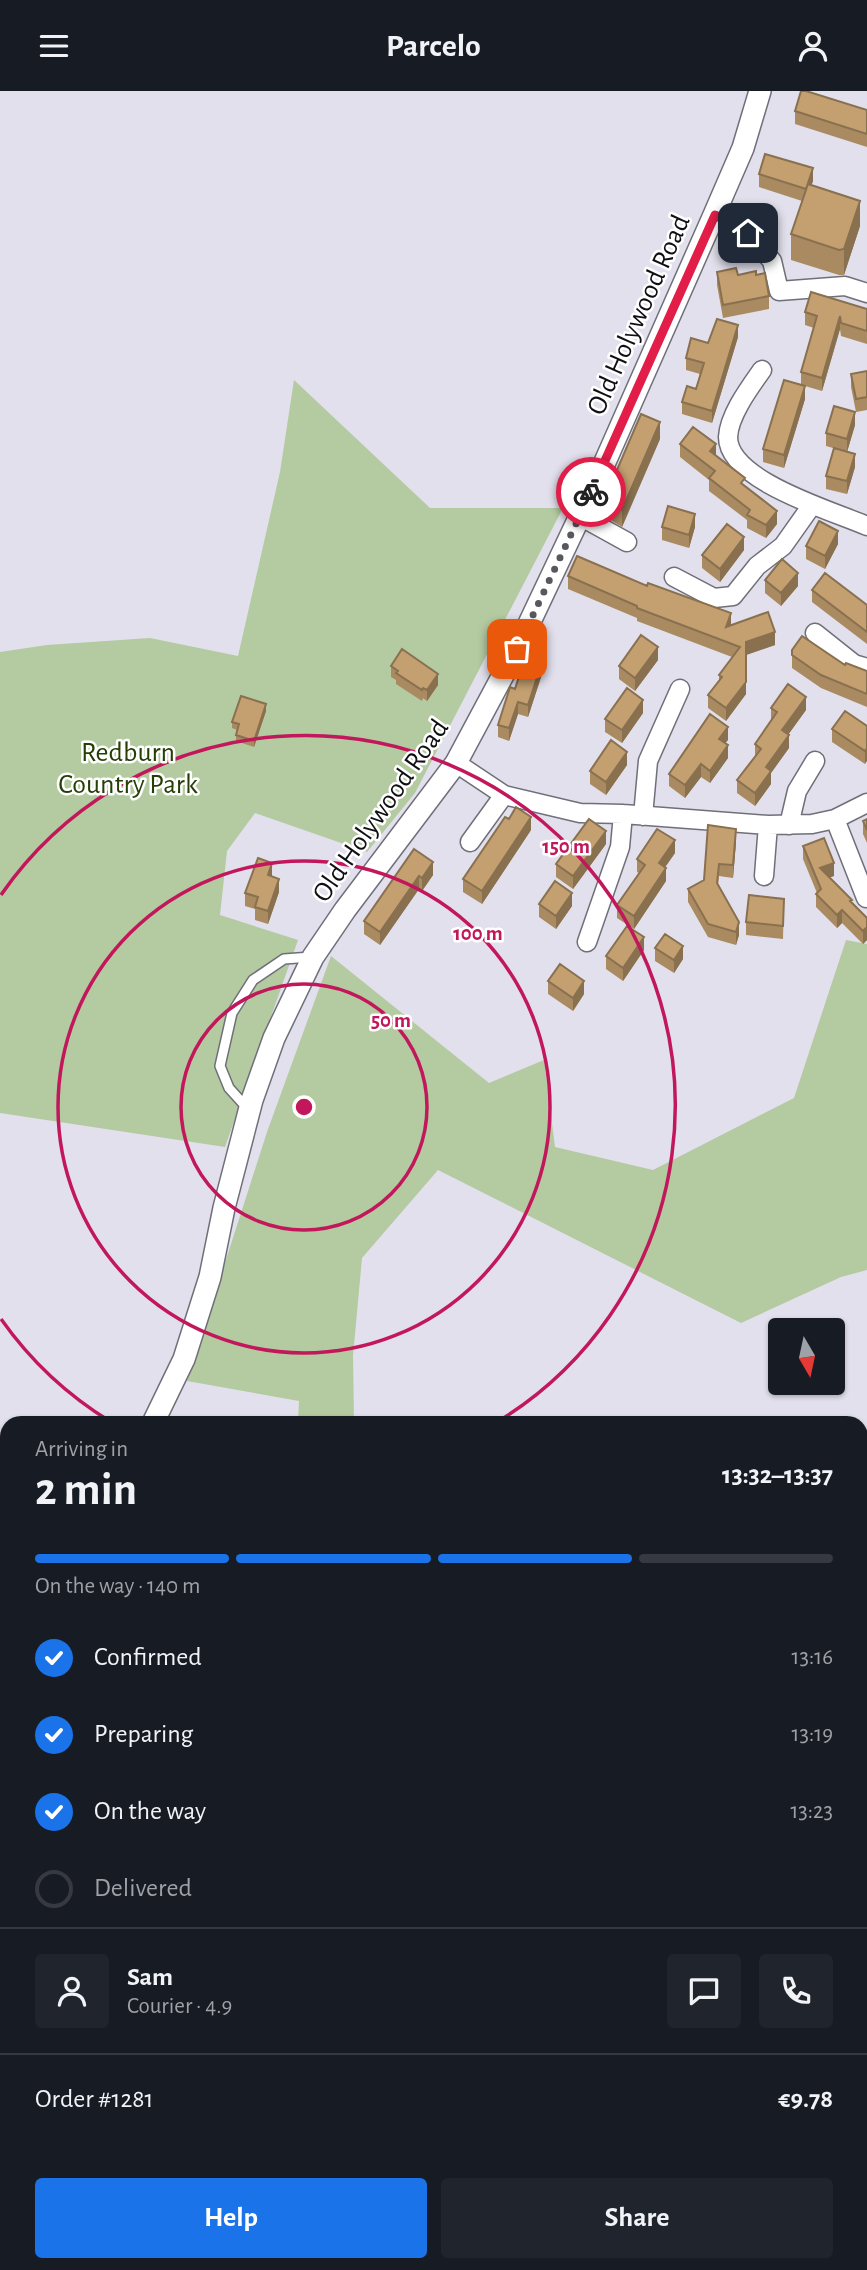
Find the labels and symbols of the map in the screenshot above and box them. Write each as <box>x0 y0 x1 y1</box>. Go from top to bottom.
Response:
pin <box>718 203 778 263</box>
street label: Old Holywood Road <box>582 211 696 419</box>
courier <box>556 457 626 527</box>
pin <box>487 619 547 679</box>
street label: Old Holywood Road <box>308 715 454 907</box>
park label: Redburn Country Park <box>58 739 198 799</box>
text: 150 m <box>542 836 590 857</box>
text: 100 m <box>453 923 503 944</box>
text: 50 m <box>371 1010 411 1031</box>
centre of rings <box>292 1095 316 1119</box>
north arrow <box>768 1318 845 1395</box>

